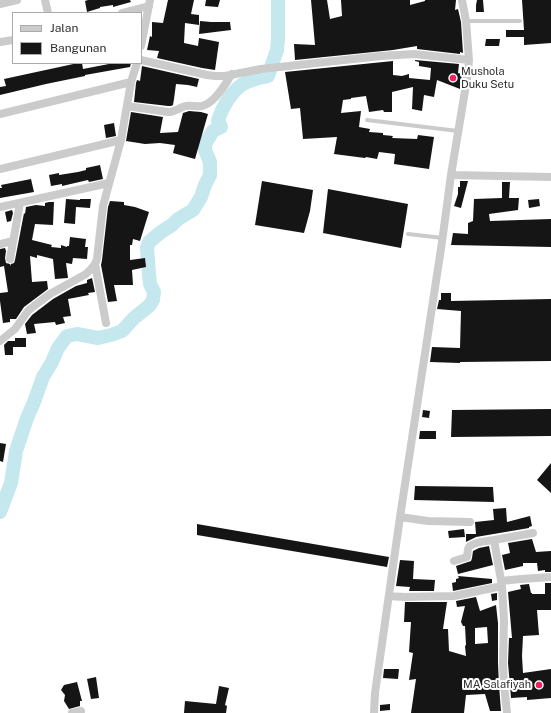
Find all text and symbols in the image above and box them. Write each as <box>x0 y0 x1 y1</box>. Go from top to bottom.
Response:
legend <box>12 12 142 64</box>
text: Jalan <box>50 21 78 35</box>
text: Bangunan <box>50 41 106 55</box>
place label: Mushola Duku Setu <box>461 65 514 91</box>
marker: Mushola Duku Setu <box>448 73 458 83</box>
place label: MA Salafiyah <box>463 678 531 692</box>
marker: MA Salafiyah <box>534 680 544 690</box>

